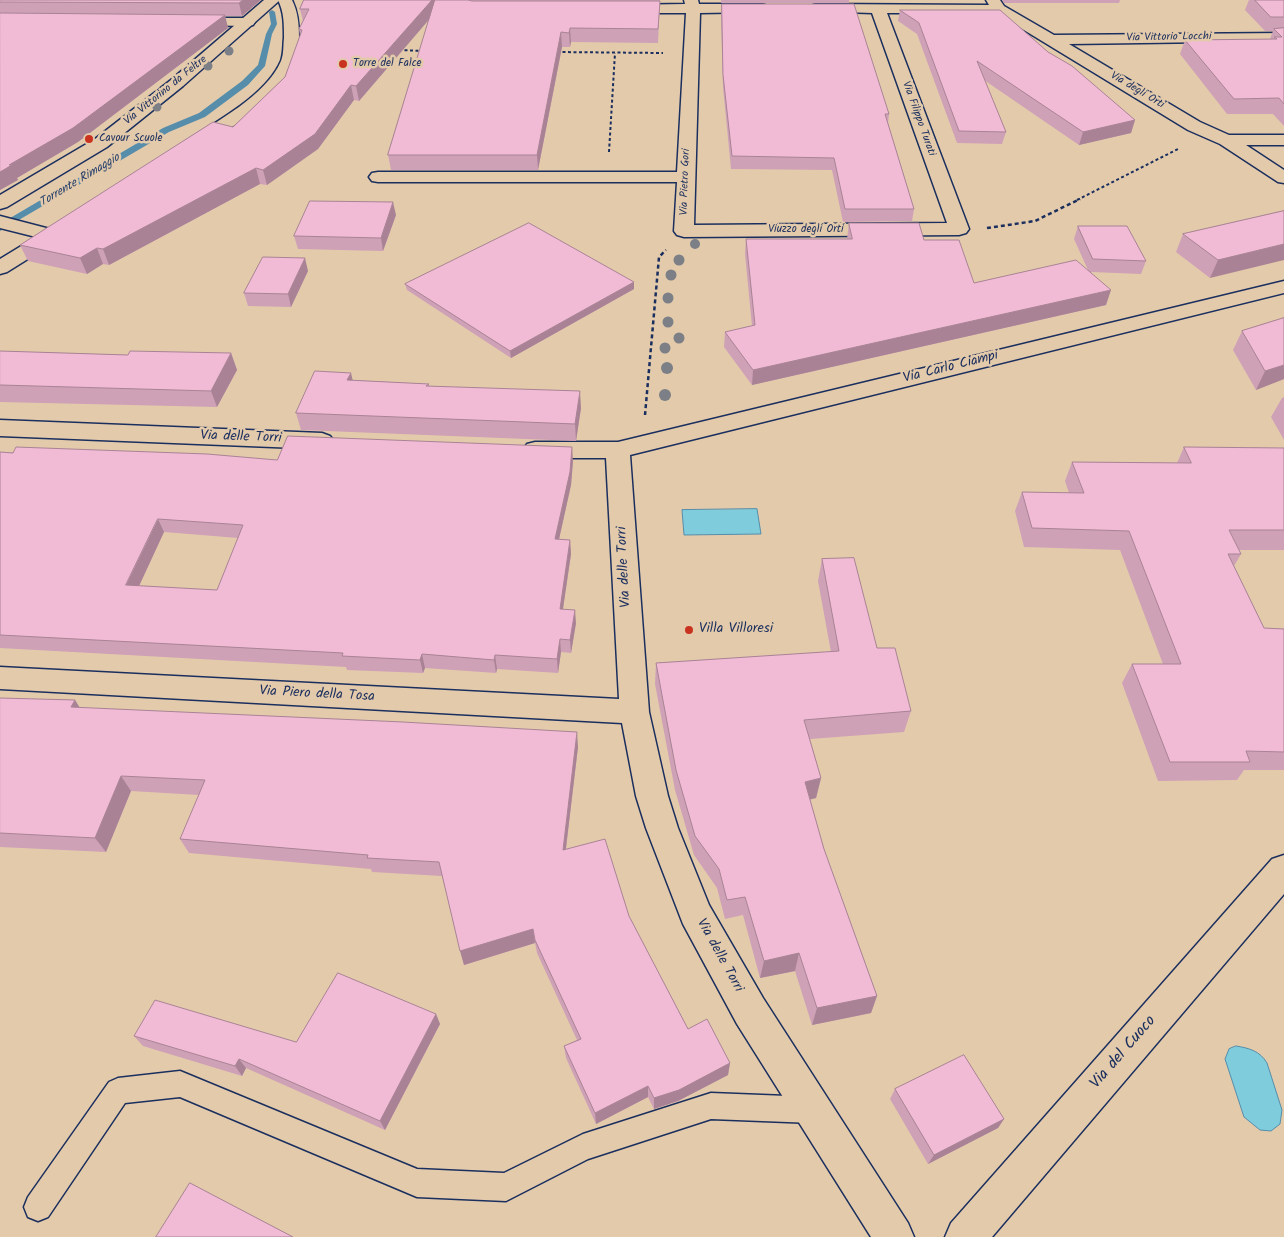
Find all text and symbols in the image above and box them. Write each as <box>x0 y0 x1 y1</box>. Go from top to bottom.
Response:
street label: Via Vittorio Locchi <box>1126 31 1212 45</box>
street label: Via Vittorino da Feltre <box>122 54 210 128</box>
place label: Torre del Falce <box>353 57 422 71</box>
marker: Torre del Falce <box>337 58 349 70</box>
street label: Via degli Orti <box>1108 70 1166 112</box>
street label: Via Filippo Turati <box>898 80 938 158</box>
place label: Cavour Scuole <box>99 132 162 146</box>
marker: Cavour Scuole <box>83 133 95 145</box>
street label: Via Pietro Gori <box>678 148 694 216</box>
water label: Torrente Rimaggio <box>37 151 123 211</box>
street label: Viuzzo degli Orti <box>768 223 844 237</box>
street label: Via Carlo Ciampi <box>902 348 1000 388</box>
street label: Via delle Torri <box>200 428 282 448</box>
street label: Via delle Torri <box>614 526 636 608</box>
place label: Villa Villoresi <box>699 622 773 638</box>
marker: Villa Villoresi <box>683 624 695 636</box>
street label: Via Piero della Tosa <box>259 684 375 706</box>
street label: Via delle Torri <box>692 916 746 996</box>
street label: Via del Cuoco <box>1087 1012 1161 1094</box>

